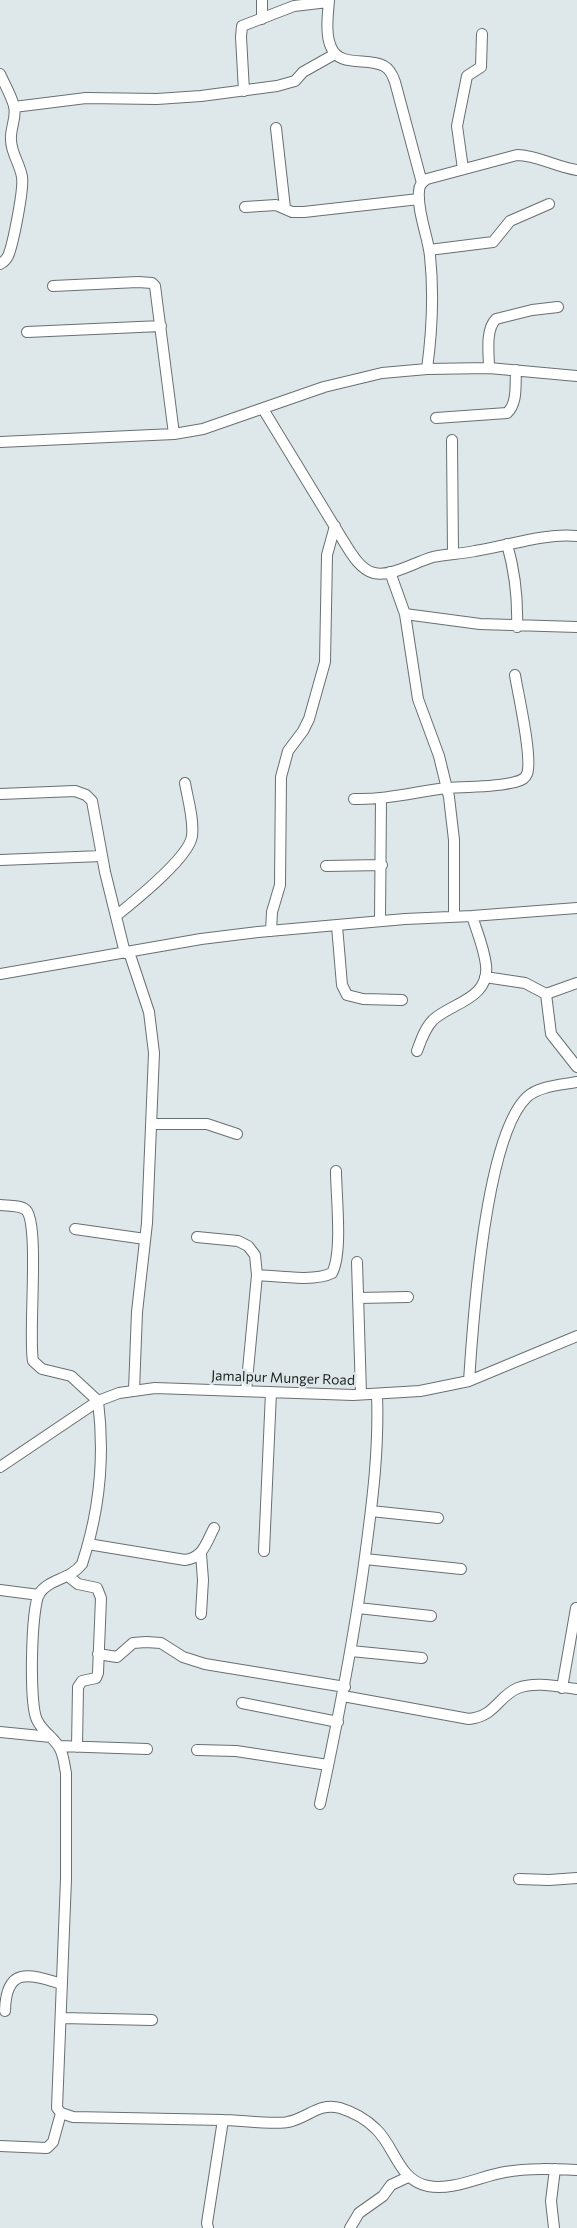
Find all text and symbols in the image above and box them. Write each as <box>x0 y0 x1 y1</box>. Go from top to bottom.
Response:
street label: Jamalpur Munger Road <box>211 1367 355 1389</box>

